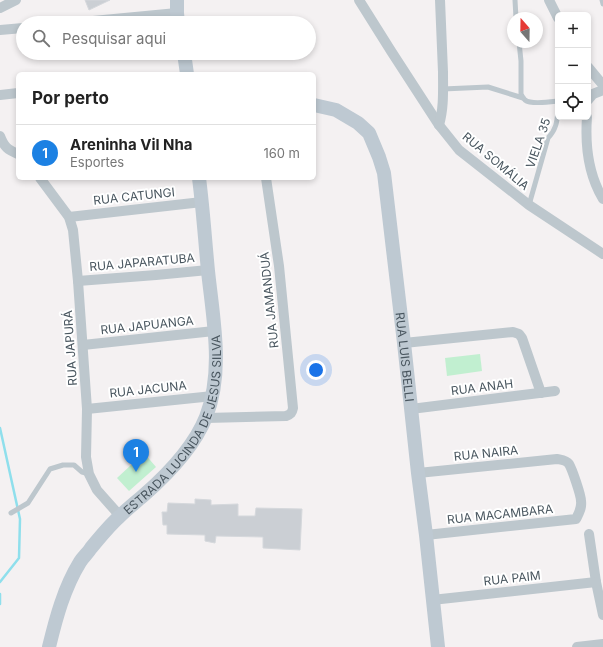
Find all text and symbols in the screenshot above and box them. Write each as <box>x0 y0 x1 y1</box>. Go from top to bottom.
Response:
north arrow <box>507 12 543 48</box>
map controls <box>555 12 591 120</box>
button: + <box>555 12 591 48</box>
search box <box>16 16 316 60</box>
icon: search <box>30 27 52 49</box>
text: Pesquisar aqui <box>62 29 166 48</box>
button: − <box>555 48 591 84</box>
button: locate <box>555 84 591 120</box>
text: Por perto <box>32 88 109 108</box>
street label: VIELA 35 <box>522 116 554 170</box>
street label: RUA SOMÁLIA <box>460 129 532 193</box>
text: Areninha Vil Nha <box>70 135 193 154</box>
text: 1 <box>42 145 48 161</box>
text: 160 m <box>263 145 300 161</box>
text: Esportes <box>70 154 124 170</box>
street label: RUA CATUNGI <box>93 184 175 208</box>
street label: RUA JAPARATUBA <box>89 250 195 274</box>
street label: RUA JAMANDUÁ <box>256 251 282 349</box>
street label: RUA JAPURÁ <box>60 310 80 386</box>
street label: RUA LUIS BELLI <box>393 311 418 403</box>
street label: RUA JAPUANGA <box>100 313 194 337</box>
street label: ESTRADA LUCINDA DE JESUS SILVA <box>120 334 223 517</box>
your location <box>306 360 326 380</box>
street label: RUA ANAH <box>450 376 514 398</box>
street label: RUA JACUNA <box>109 377 187 401</box>
pin: 1 <box>123 439 149 472</box>
street label: RUA NAIRA <box>453 442 519 464</box>
street label: RUA MACAMBARA <box>446 501 554 527</box>
street label: RUA PAIM <box>483 568 541 588</box>

